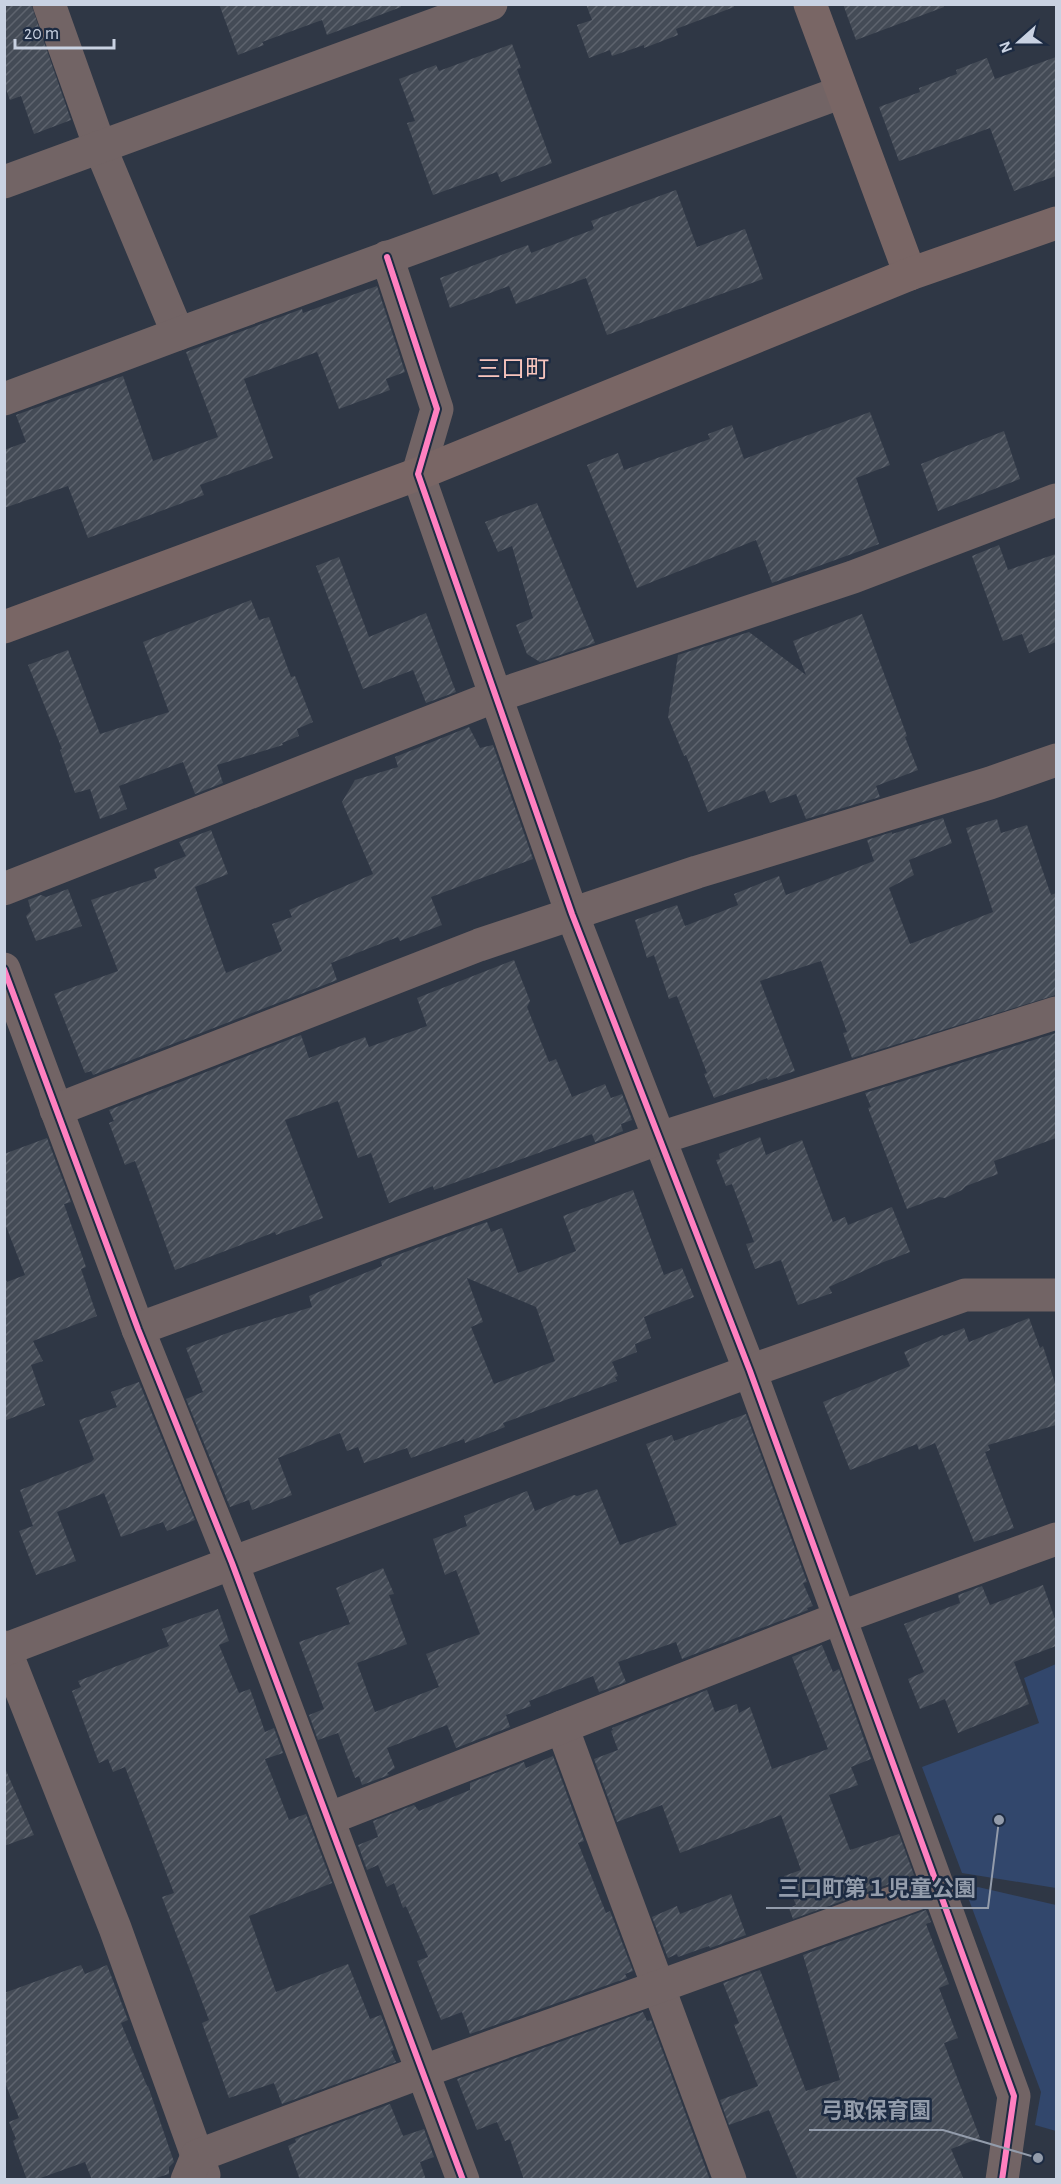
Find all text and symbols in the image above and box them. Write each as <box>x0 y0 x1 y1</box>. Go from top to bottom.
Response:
scale bar <box>15 12 114 50</box>
north arrow <box>989 12 1049 72</box>
text: 20 m <box>24 25 59 43</box>
text: N <box>996 39 1015 55</box>
district label: 三口町 <box>477 358 549 382</box>
callout: 三口町第１児童公園 <box>766 1868 988 1908</box>
text: 三口町第１児童公園 <box>778 1877 976 1900</box>
callout: 弓取保育園 <box>809 2090 943 2130</box>
text: 弓取保育園 <box>821 2099 931 2122</box>

